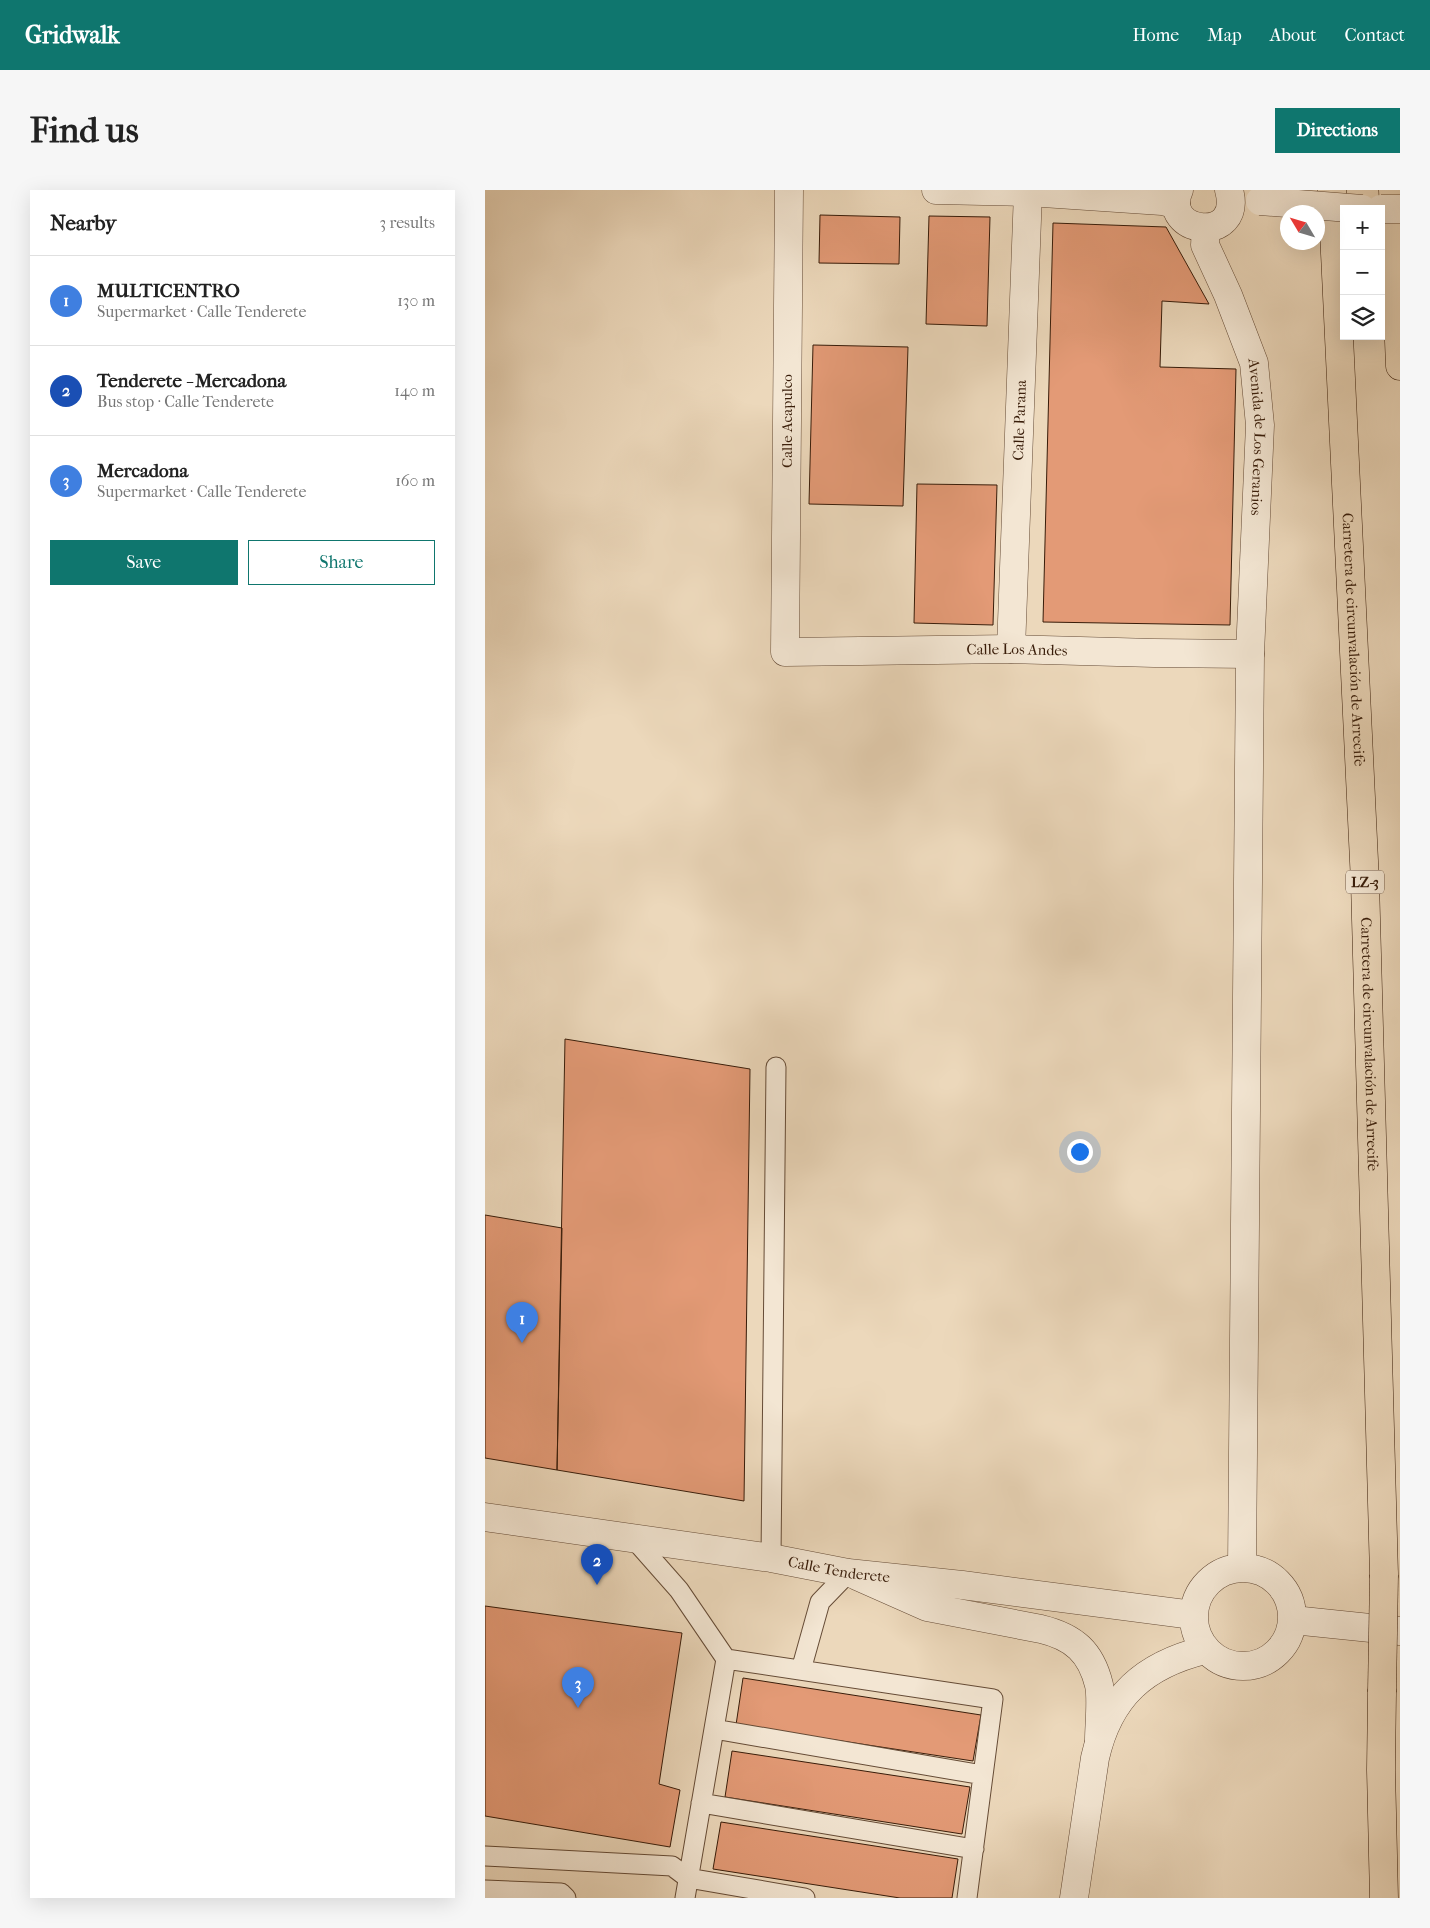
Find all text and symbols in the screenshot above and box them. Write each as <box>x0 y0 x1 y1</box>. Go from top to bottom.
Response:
text: Gridwalk <box>25 21 120 49</box>
text: Home <box>1132 25 1179 46</box>
text: Map <box>1207 25 1242 46</box>
text: About <box>1270 25 1316 46</box>
text: Contact <box>1344 25 1405 46</box>
button: Directions <box>1275 108 1400 153</box>
text: Find us <box>30 110 139 151</box>
north arrow <box>1280 205 1325 250</box>
map controls <box>1340 205 1385 340</box>
button: + <box>1340 205 1385 250</box>
text: Nearby <box>50 211 116 235</box>
text: 3 results <box>379 213 435 232</box>
button: − <box>1340 250 1385 295</box>
text: MULTICENTRO <box>97 280 240 302</box>
text: 1 <box>63 291 69 310</box>
text: 130 m <box>397 291 435 310</box>
button: layers <box>1340 295 1385 340</box>
text: Supermarket · Calle Tenderete <box>97 302 306 321</box>
street label: Avenida de Los Geranios <box>1245 357 1269 516</box>
text: Tenderete - Mercadona <box>97 370 286 392</box>
street label: Calle Acapulco <box>778 374 796 468</box>
street label: Calle Parana <box>1009 378 1030 461</box>
text: 2 <box>62 381 70 400</box>
text: 140 m <box>394 381 435 400</box>
text: Bus stop · Calle Tenderete <box>97 392 274 411</box>
text: Mercadona <box>97 460 188 482</box>
text: 3 <box>63 471 69 490</box>
text: 160 m <box>395 471 435 490</box>
text: Supermarket · Calle Tenderete <box>97 482 306 501</box>
street label: Carretera de circunvalación de Arrecife <box>1338 512 1369 767</box>
button: Save <box>50 540 238 585</box>
button: Share <box>248 540 435 585</box>
street label: Calle Los Andes <box>966 640 1068 660</box>
road number: LZ-3 <box>1346 870 1384 894</box>
street label: Carretera de circunvalación de Arrecife <box>1357 917 1382 1172</box>
your location <box>1067 1139 1093 1165</box>
pin: 1 <box>506 1302 538 1343</box>
pin: 2 <box>581 1544 613 1585</box>
street label: Calle Tenderete <box>787 1553 891 1586</box>
pin: 3 <box>562 1667 594 1708</box>

